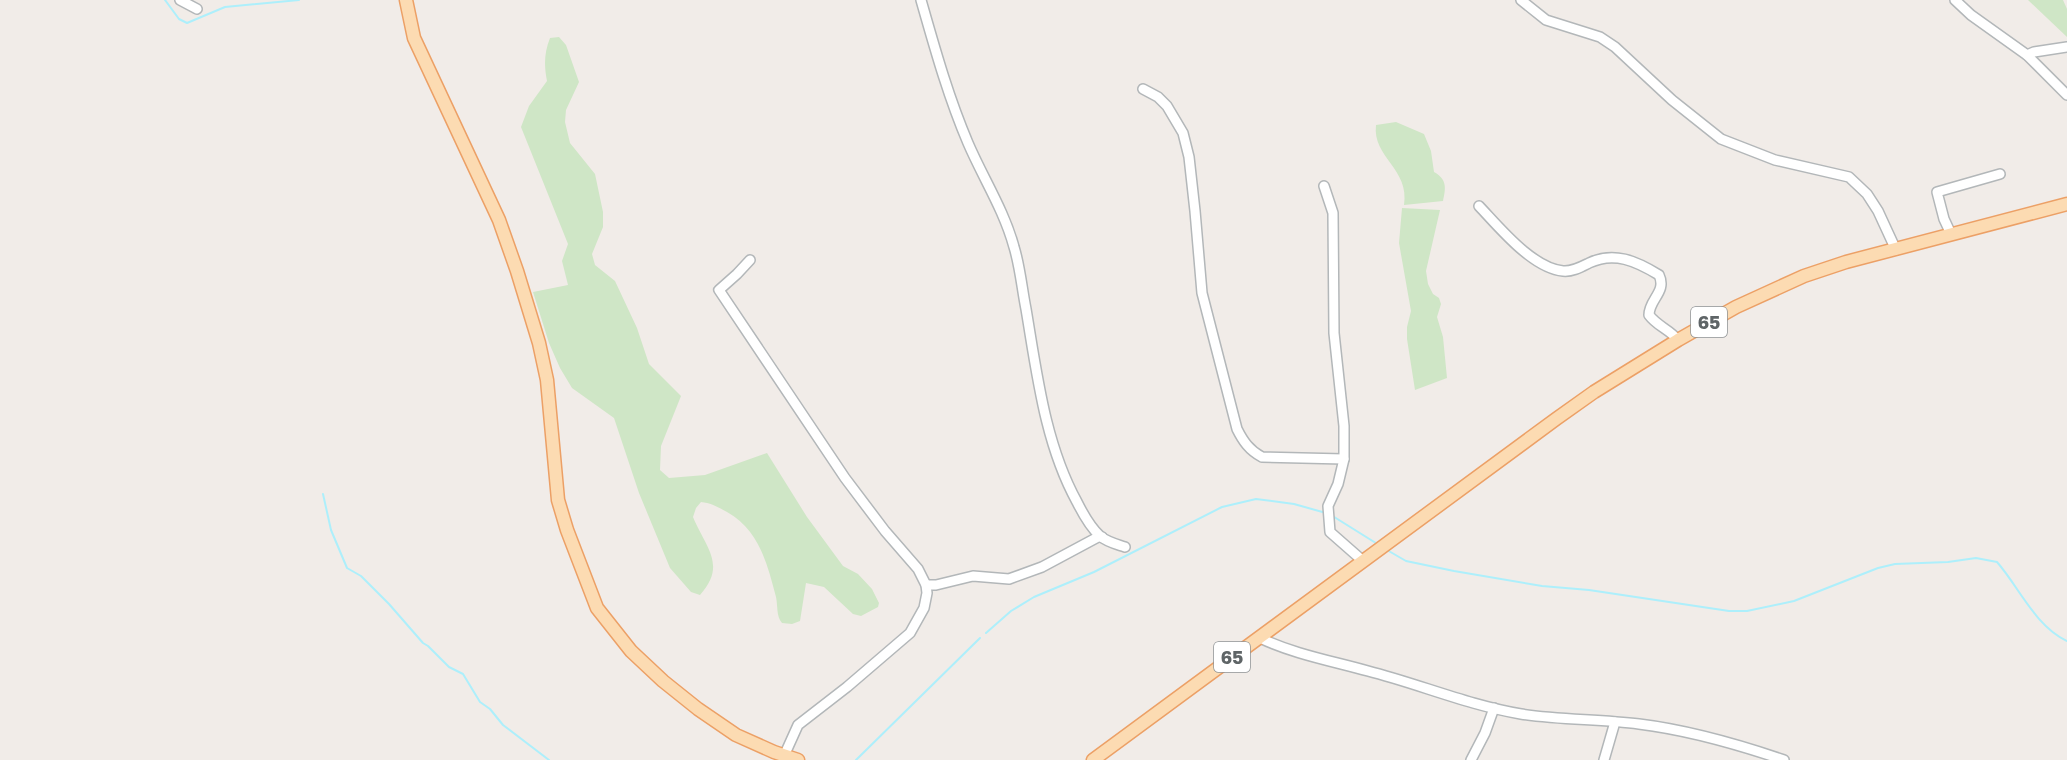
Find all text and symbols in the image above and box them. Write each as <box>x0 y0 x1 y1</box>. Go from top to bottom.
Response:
road number: 65 <box>1691 307 1727 337</box>
road number: 65 <box>1214 642 1250 672</box>

